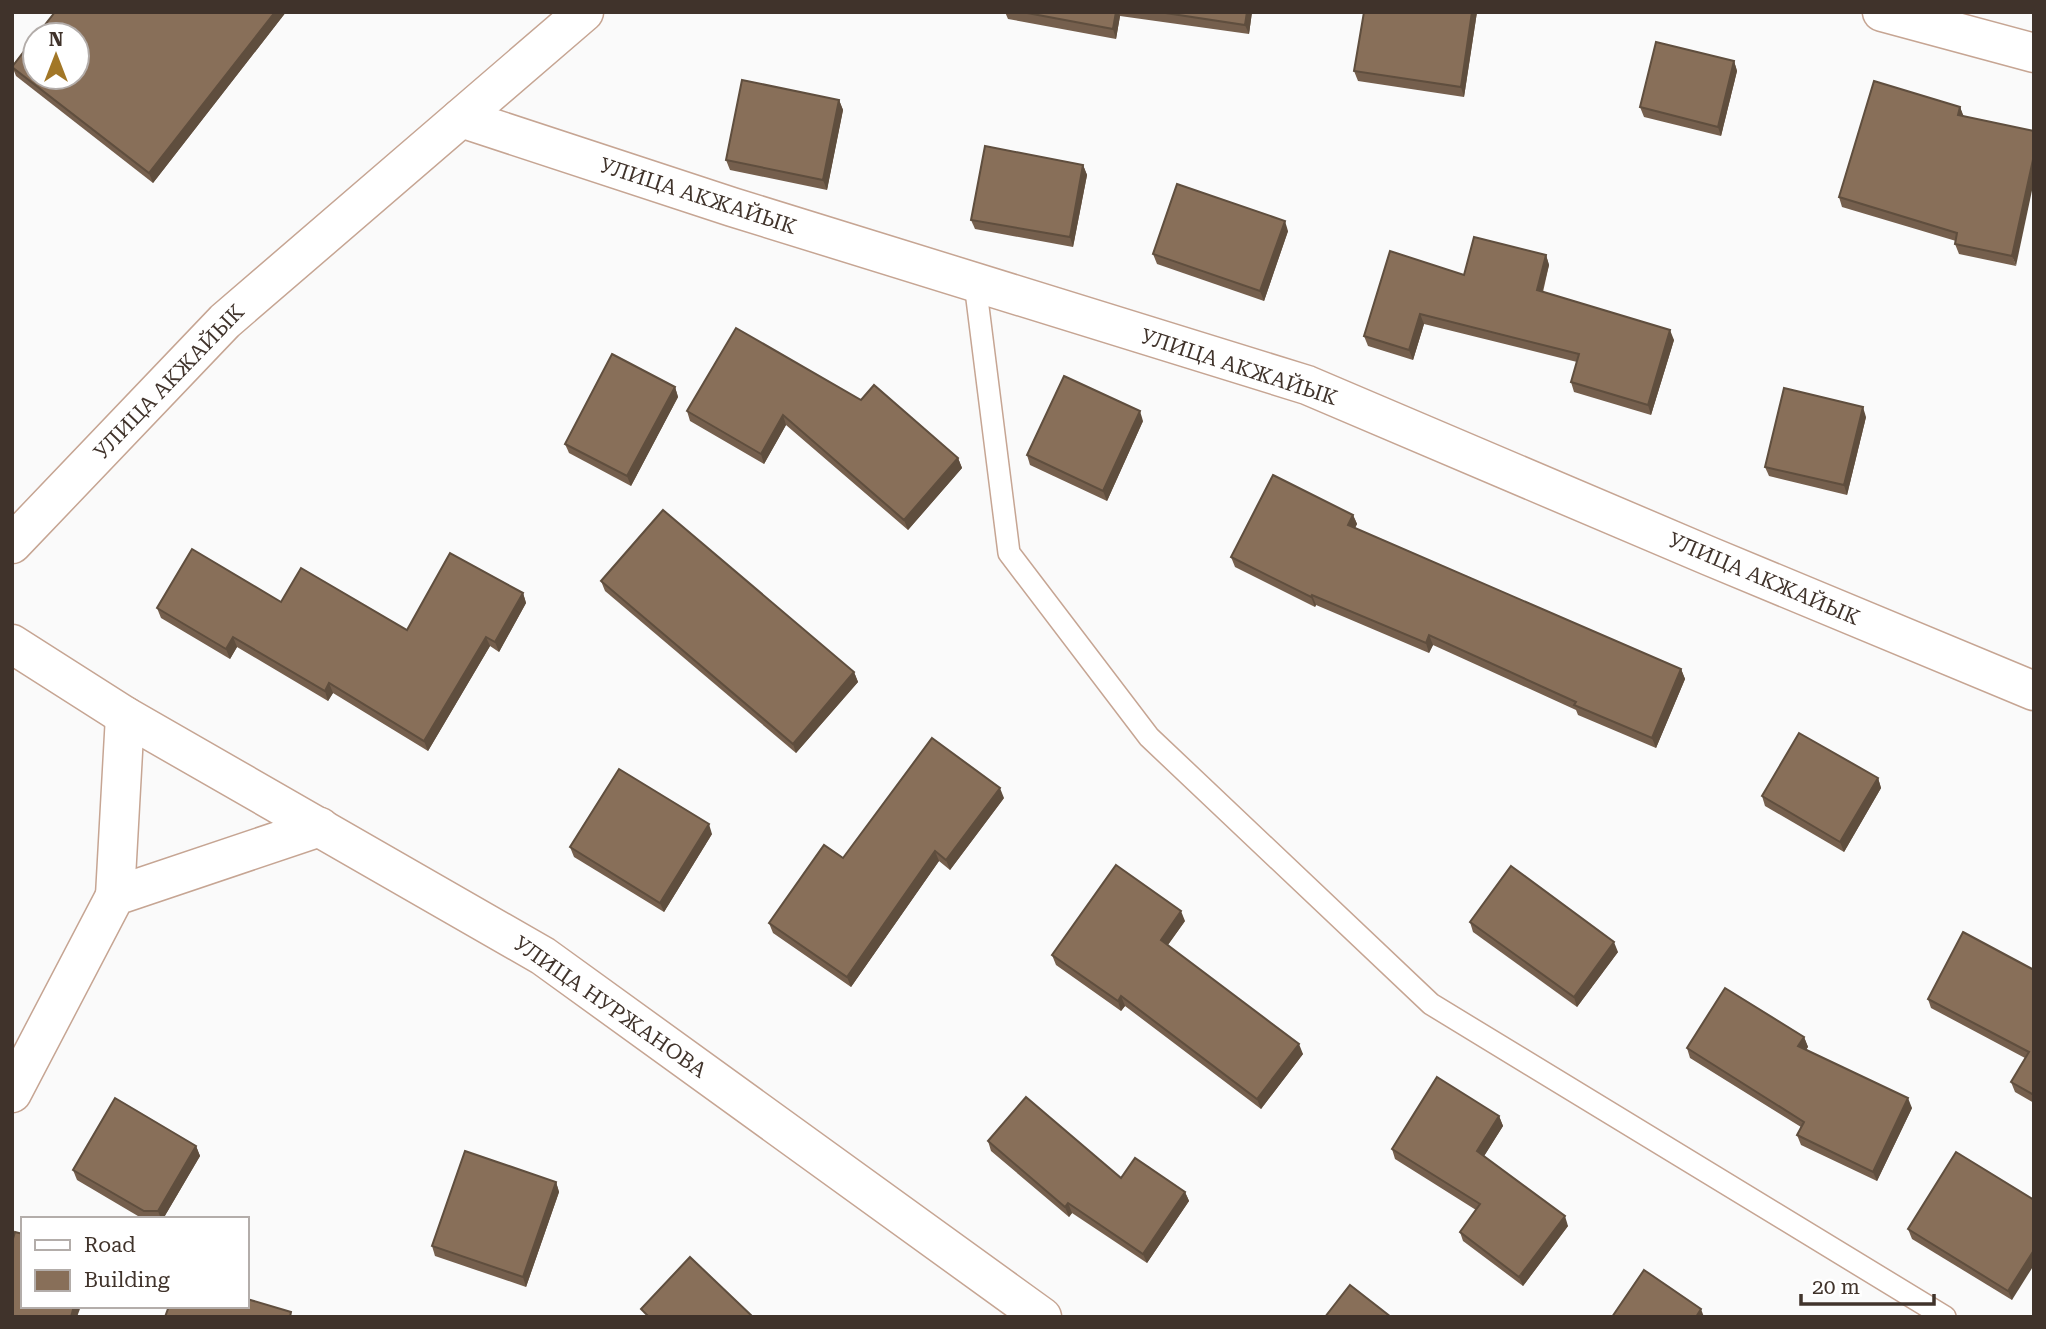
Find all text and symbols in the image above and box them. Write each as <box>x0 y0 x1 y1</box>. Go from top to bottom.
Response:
north arrow <box>21 21 91 91</box>
text: N <box>49 28 64 51</box>
street label: УЛИЦА АКЖАЙЫК <box>597 153 799 239</box>
street label: УЛИЦА АКЖАЙЫК <box>89 300 249 464</box>
street label: УЛИЦА АКЖАЙЫК <box>1138 324 1340 410</box>
street label: УЛИЦА АКЖАЙЫК <box>1665 528 1863 630</box>
street label: УЛИЦА НУРЖАНОВА <box>509 931 711 1083</box>
legend <box>21 1217 248 1308</box>
text: Road <box>84 1233 136 1257</box>
scale bar <box>1801 1262 1934 1306</box>
text: Building <box>84 1268 170 1292</box>
text: 20 m <box>1812 1275 1860 1299</box>

